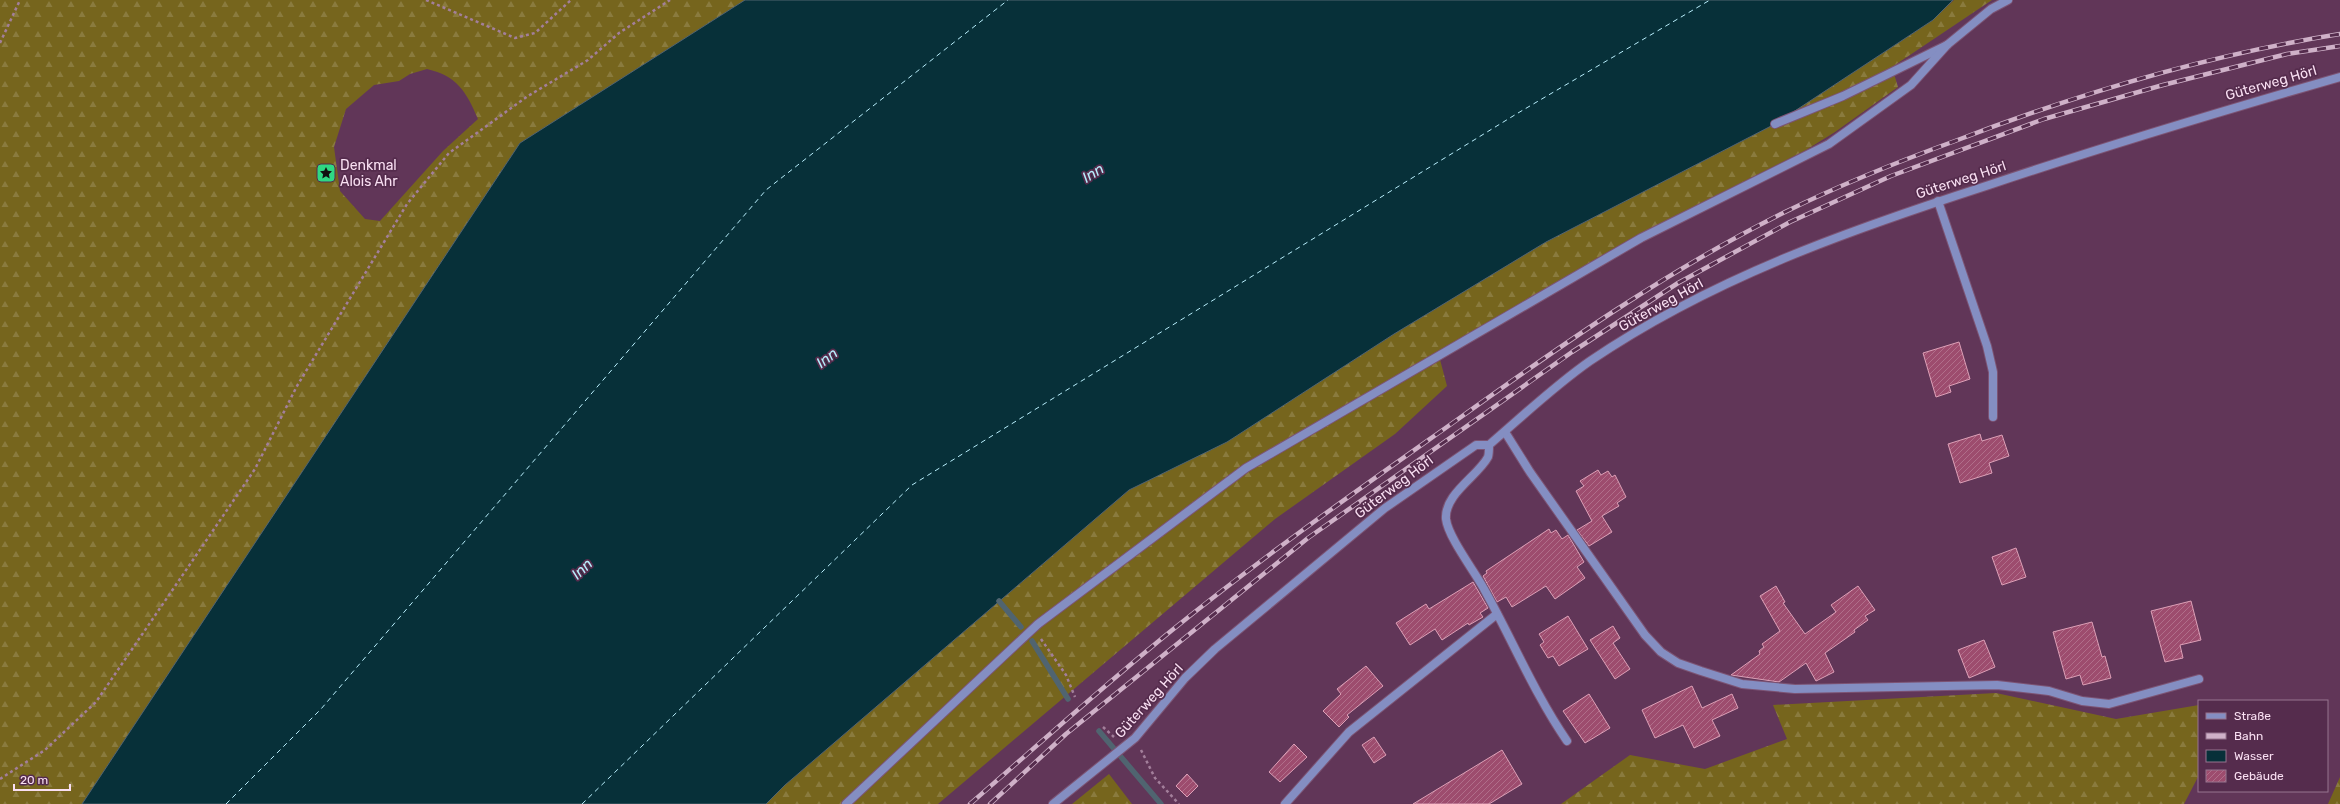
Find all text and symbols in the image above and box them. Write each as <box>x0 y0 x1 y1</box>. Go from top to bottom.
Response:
street label: Güterweg Hörl <box>2223 62 2319 104</box>
place label: Denkmal Alois Ahr <box>340 157 398 190</box>
street label: Güterweg Hörl <box>1914 157 2008 203</box>
water label: Inn <box>1079 159 1107 187</box>
place icon: Denkmal Alois Ahr <box>315 162 337 184</box>
street label: Güterweg Hörl <box>1616 275 1706 335</box>
water label: Inn <box>813 344 841 372</box>
street label: Güterweg Hörl <box>1351 452 1437 522</box>
water label: Inn <box>568 555 596 583</box>
street label: Güterweg Hörl <box>1111 660 1187 742</box>
legend <box>2198 700 2328 792</box>
text: Straße <box>2234 709 2271 723</box>
text: Bahn <box>2234 729 2263 743</box>
text: Wasser <box>2234 749 2274 763</box>
scale bar <box>14 766 70 792</box>
text: Gebäude <box>2234 769 2284 783</box>
text: 20 m <box>20 773 48 787</box>

